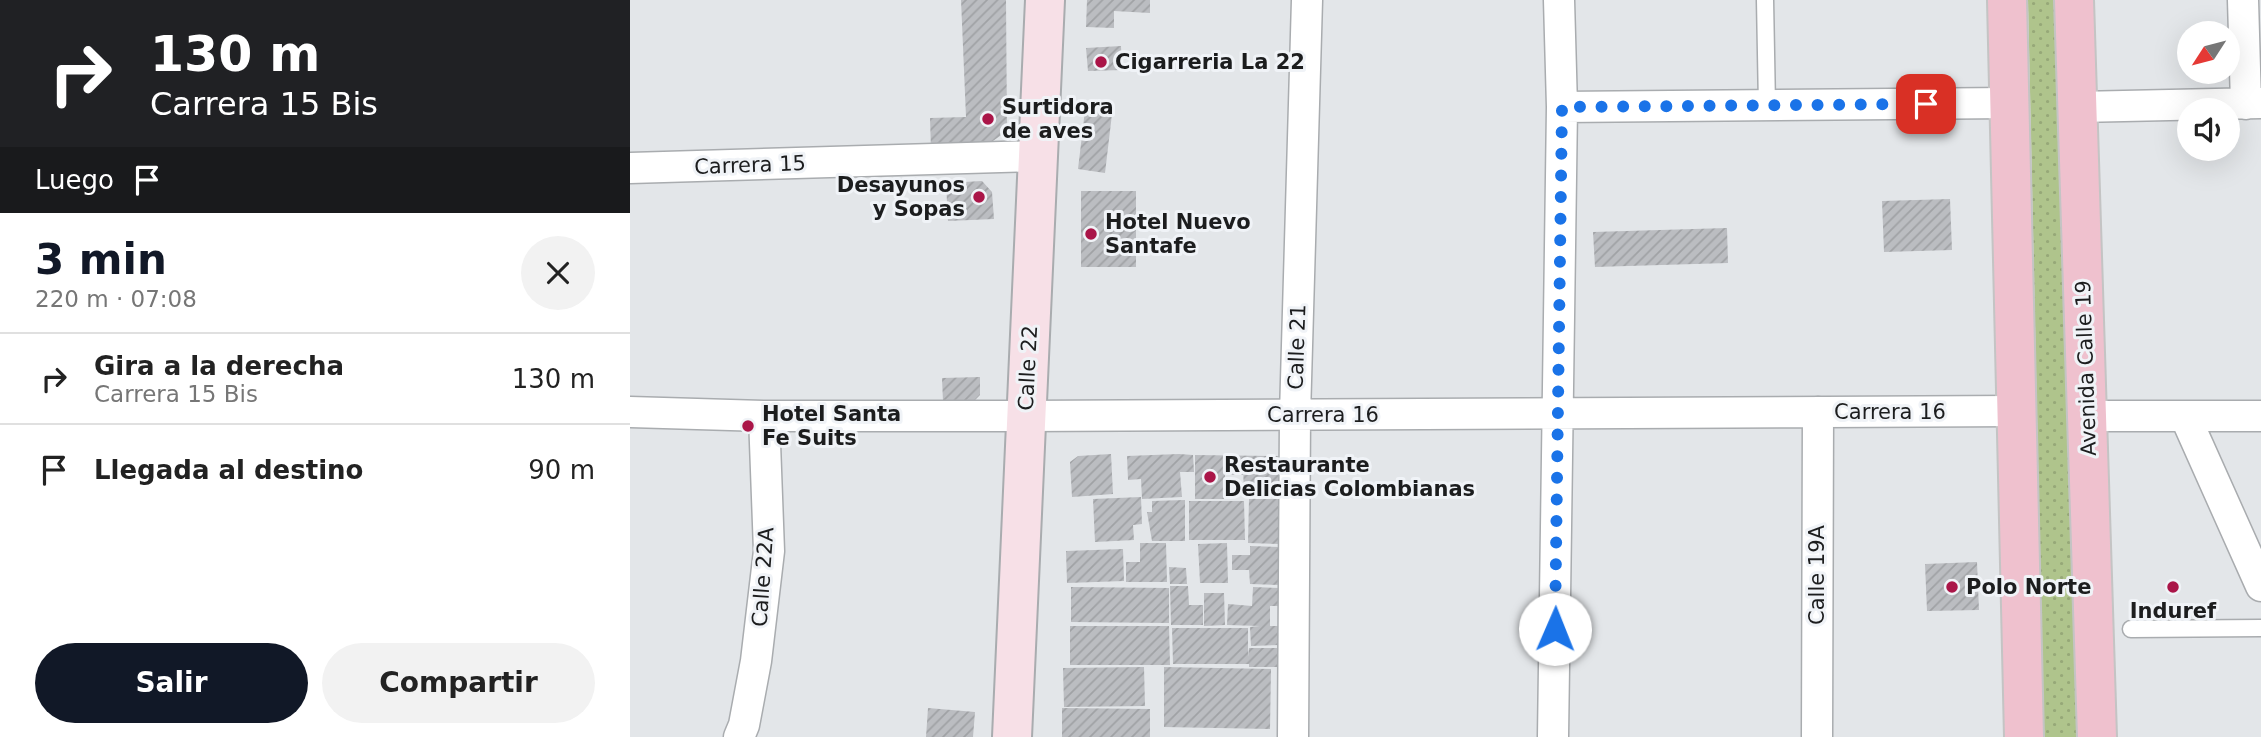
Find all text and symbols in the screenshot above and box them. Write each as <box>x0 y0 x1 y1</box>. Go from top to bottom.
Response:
north arrow <box>2177 21 2240 84</box>
map controls <box>2177 21 2240 161</box>
text: 130 m <box>150 26 320 83</box>
icon: right <box>35 28 126 119</box>
place label: Cigarreria La 22 <box>1115 50 1305 74</box>
marker: Cigarreria La 22 <box>1093 54 1109 70</box>
pin <box>1896 74 1956 134</box>
text: Carrera 15 Bis <box>150 85 378 123</box>
icon: arrive <box>1907 85 1945 123</box>
place label: Surtidora de aves <box>1002 95 1114 143</box>
button: sound <box>2177 98 2240 161</box>
marker: Surtidora de aves <box>980 111 996 127</box>
street label: Carrera 15 <box>694 151 806 179</box>
icon: arrive <box>128 161 166 199</box>
text: Luego <box>35 165 114 195</box>
place label: Desayunos y Sopas <box>837 173 965 221</box>
marker: Desayunos y Sopas <box>971 189 987 205</box>
place label: Hotel Nuevo Santafe <box>1105 210 1251 258</box>
marker: Hotel Nuevo Santafe <box>1083 226 1099 242</box>
text: 3 min <box>35 235 167 284</box>
button: close <box>521 236 595 310</box>
street label: Avenida Calle 19 <box>2071 280 2101 456</box>
text: 220 m · 07:08 <box>35 286 197 312</box>
street label: Calle 21 <box>1284 304 1310 390</box>
street label: Calle 22 <box>1014 325 1042 411</box>
text: Gira a la derecha <box>94 351 344 381</box>
icon: right <box>35 360 73 398</box>
text: 130 m <box>512 364 595 394</box>
text: Carrera 15 Bis <box>94 381 258 407</box>
street label: Carrera 16 <box>1834 400 1946 424</box>
place label: Hotel Santa Fe Suits <box>762 402 901 450</box>
street label: Carrera 16 <box>1267 403 1379 427</box>
marker: Hotel Santa Fe Suits <box>740 418 756 434</box>
icon: arrive <box>35 451 73 489</box>
place label: Restaurante Delicias Colombianas <box>1224 453 1475 501</box>
text: Llegada al destino <box>94 455 363 485</box>
text: 90 m <box>528 455 595 485</box>
marker: Restaurante Delicias Colombianas <box>1202 469 1218 485</box>
street label: Calle 19A <box>1805 524 1829 625</box>
street label: Calle 22A <box>748 526 778 628</box>
place label: Polo Norte <box>1966 575 2091 599</box>
marker: Polo Norte <box>1944 579 1960 595</box>
marker: Induref <box>2165 579 2181 595</box>
position arrow <box>1518 592 1592 666</box>
place label: Induref <box>2130 599 2217 623</box>
button: Salir <box>35 643 308 723</box>
button: Compartir <box>322 643 595 723</box>

